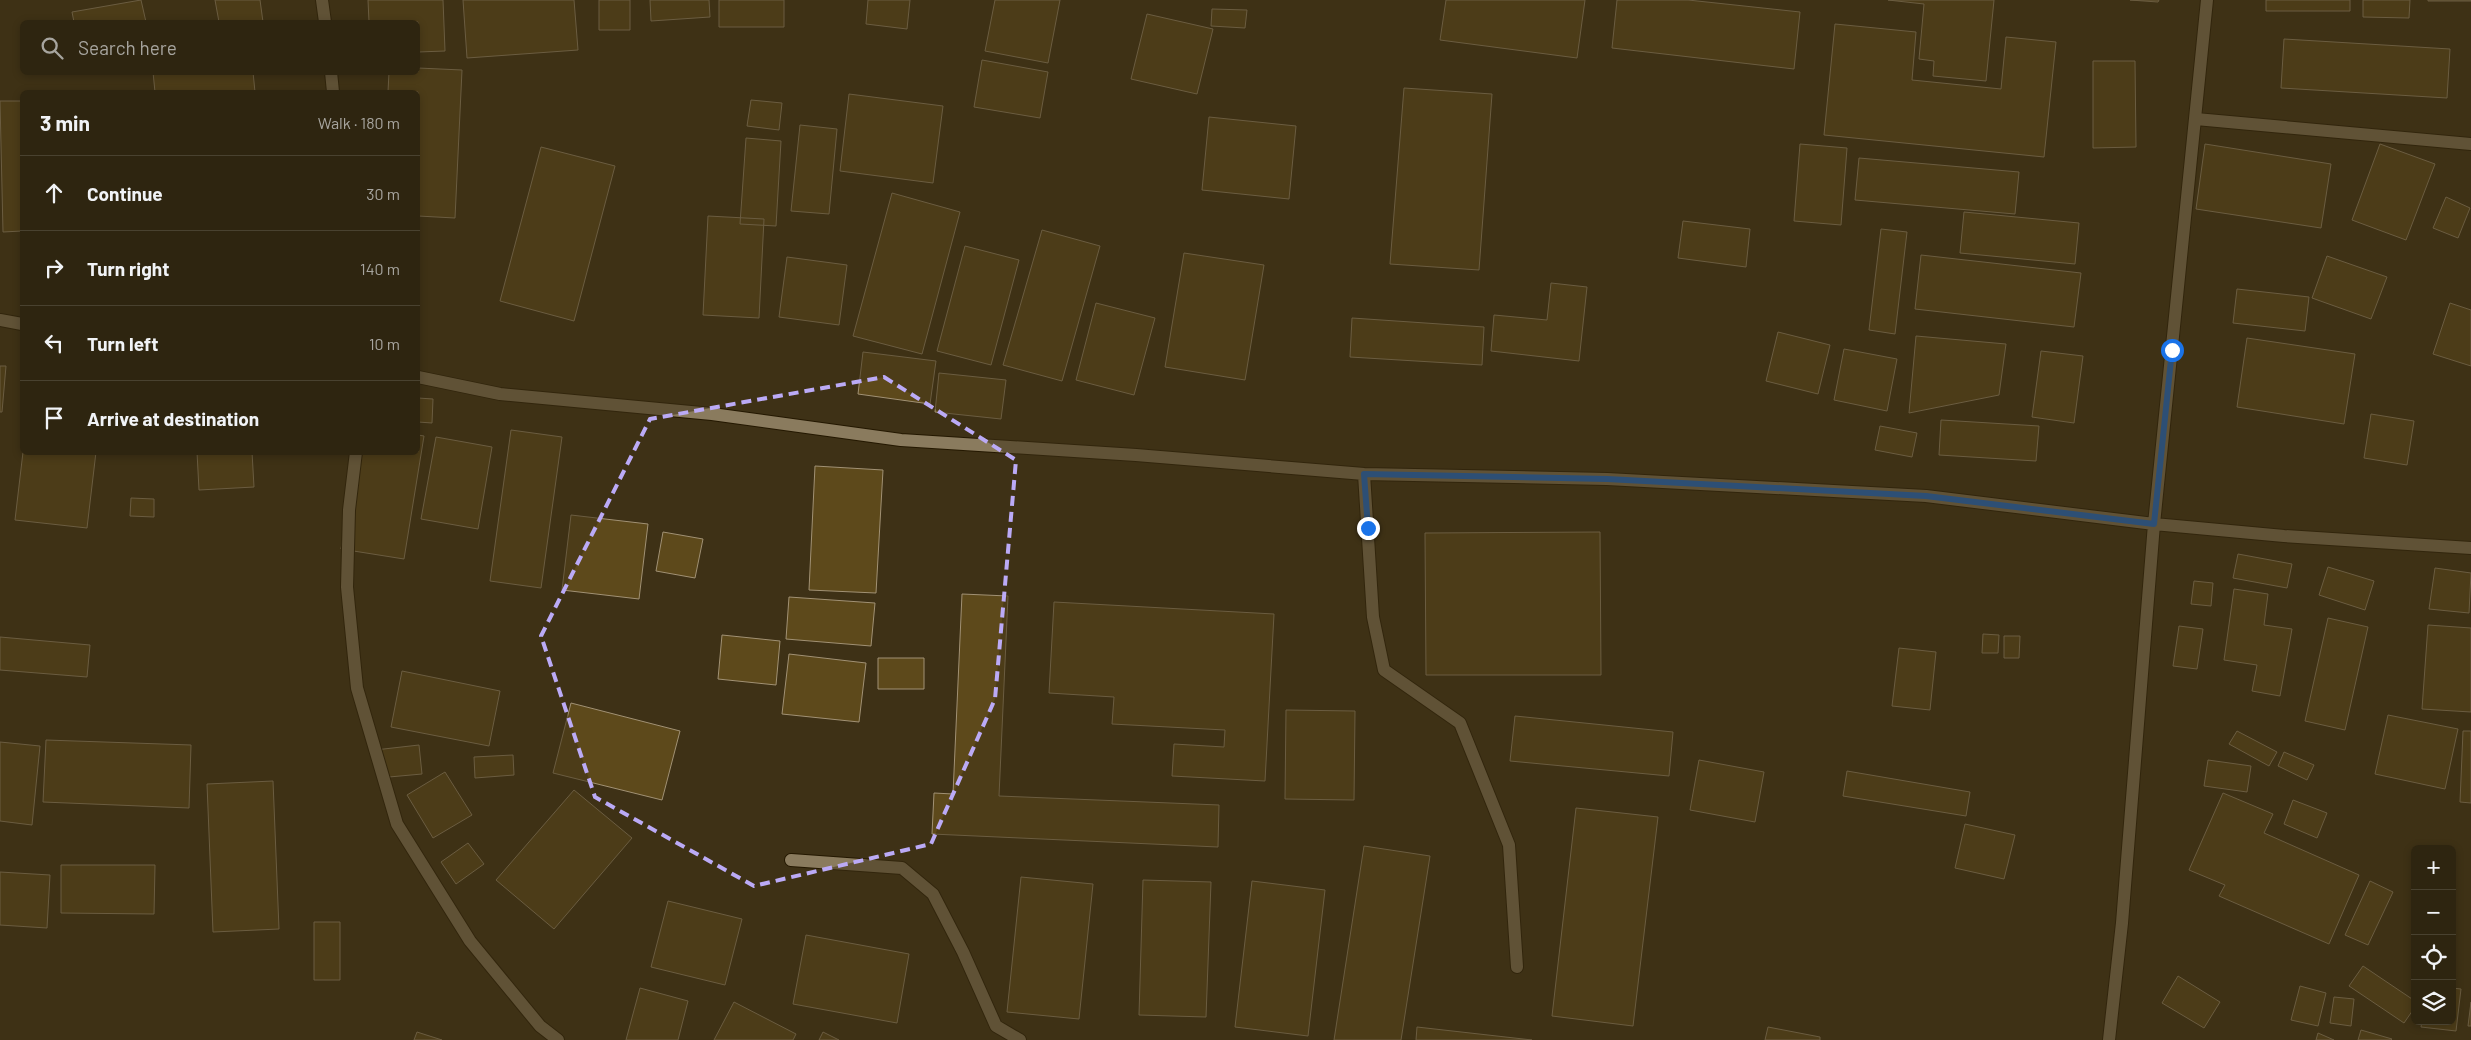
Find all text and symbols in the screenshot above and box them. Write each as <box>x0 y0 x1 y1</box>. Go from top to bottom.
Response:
search box <box>20 20 420 75</box>
icon: search <box>38 34 66 62</box>
text: Search here <box>78 36 177 59</box>
text: 3 min <box>40 110 90 135</box>
text: Walk · 180 m <box>318 113 400 132</box>
icon: ahead <box>40 179 68 207</box>
text: Continue <box>87 182 163 205</box>
text: 30 m <box>366 184 400 203</box>
icon: right <box>40 254 68 282</box>
text: Turn right <box>87 257 169 280</box>
text: 140 m <box>360 259 400 278</box>
icon: left <box>40 329 68 357</box>
text: Turn left <box>87 332 158 355</box>
text: 10 m <box>369 334 400 353</box>
route start <box>2161 339 2184 362</box>
icon: arrive <box>40 404 68 432</box>
text: Arrive at destination <box>87 407 259 430</box>
route end <box>1357 517 1380 540</box>
map controls <box>2411 845 2456 1025</box>
button: + <box>2411 845 2456 890</box>
button: − <box>2411 890 2456 935</box>
button: locate <box>2411 935 2456 980</box>
button: layers <box>2411 980 2456 1025</box>

